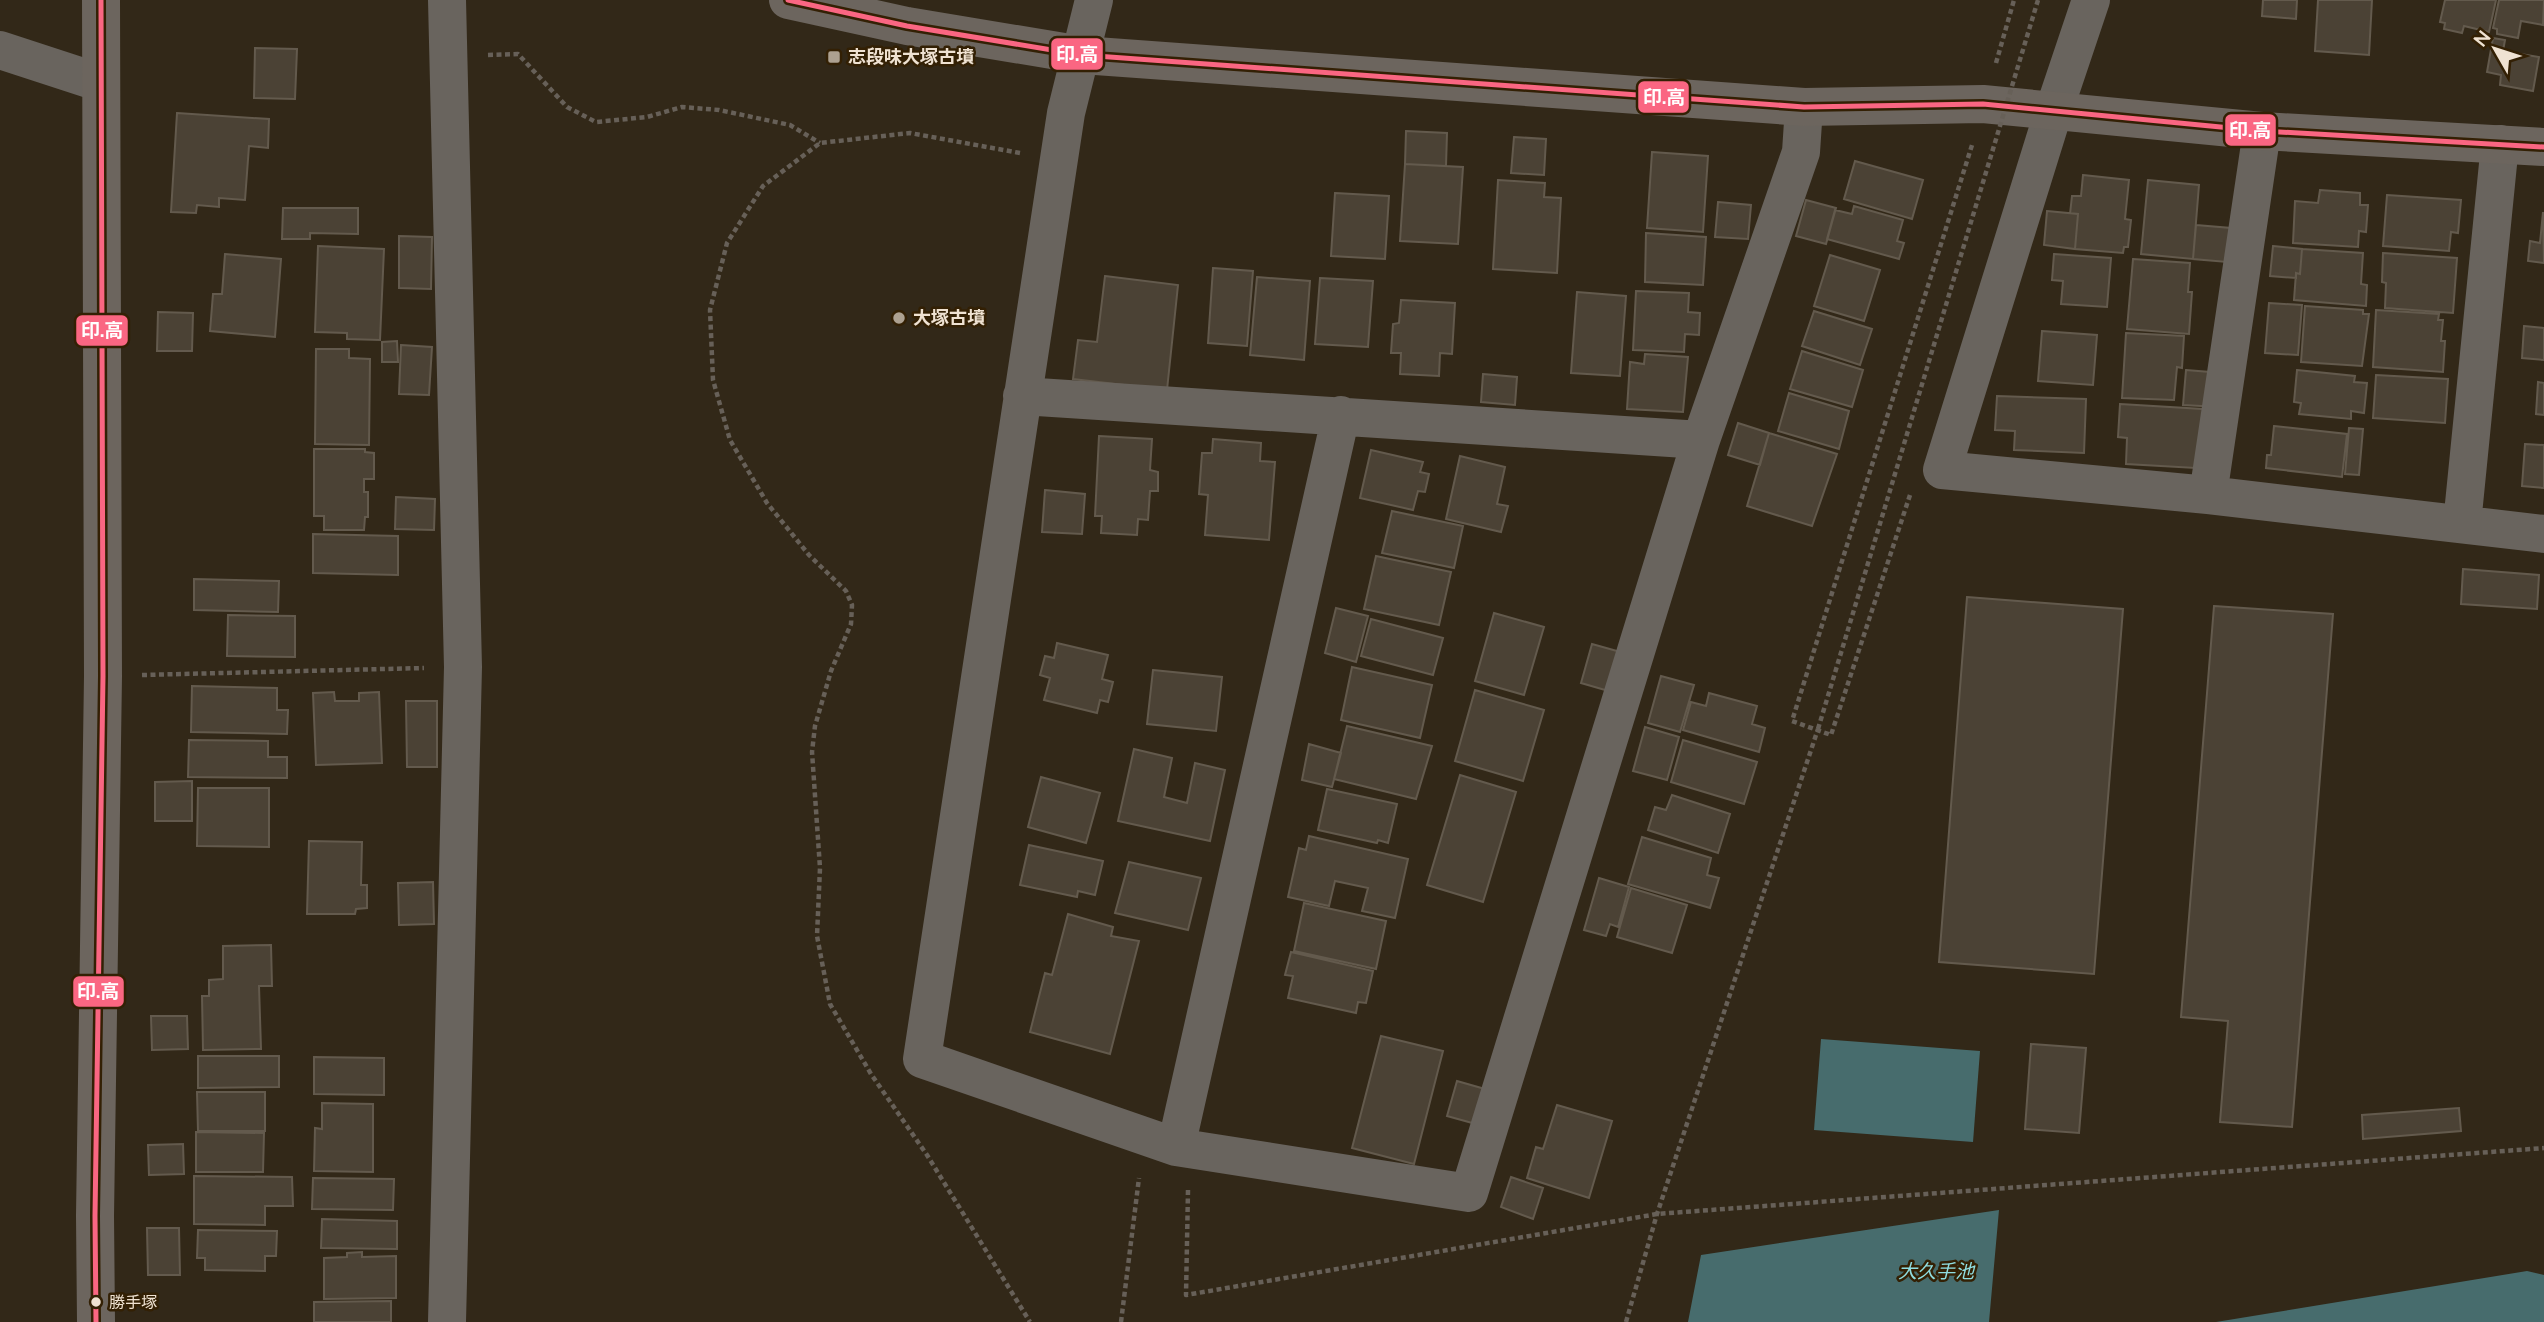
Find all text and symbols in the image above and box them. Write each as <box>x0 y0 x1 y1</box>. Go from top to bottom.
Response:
north arrow <box>2460 14 2530 84</box>
text: N <box>2468 25 2497 53</box>
line badge: 印.高 <box>1050 37 1104 71</box>
text: 印.高 <box>1056 42 1098 68</box>
place label: 志段味大塚古墳 <box>848 45 974 69</box>
marker: 志段味大塚古墳 <box>826 49 842 65</box>
line badge: 印.高 <box>1637 80 1690 114</box>
text: 印.高 <box>1643 85 1685 111</box>
line badge: 印.高 <box>2224 113 2277 147</box>
text: 印.高 <box>2229 118 2271 144</box>
place label: 大塚古墳 <box>913 306 985 330</box>
marker: 大塚古墳 <box>891 310 907 326</box>
line badge: 印.高 <box>75 314 129 347</box>
text: 印.高 <box>81 318 123 344</box>
line badge: 印.高 <box>72 975 125 1008</box>
text: 印.高 <box>77 979 119 1005</box>
water label: 大久手池 <box>1898 1259 1976 1285</box>
place label: 勝手塚 <box>109 1292 157 1314</box>
marker: 勝手塚 <box>89 1295 103 1309</box>

